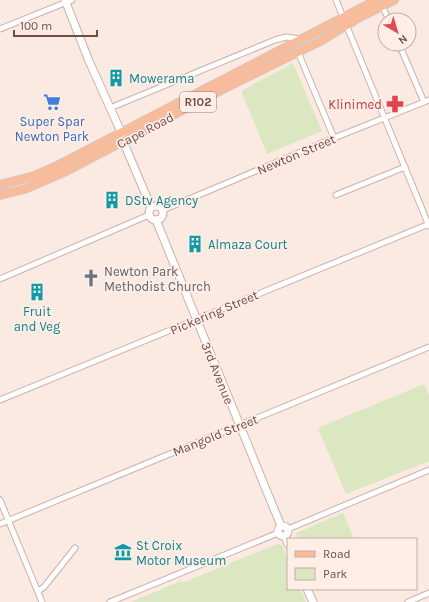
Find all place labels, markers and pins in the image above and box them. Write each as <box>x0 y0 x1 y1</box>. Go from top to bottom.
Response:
building icon: Mowerama <box>106 68 126 88</box>
place label: Mowerama <box>129 71 194 86</box>
supermarket icon: Super Spar Newton Park <box>42 92 62 112</box>
pharmacy icon: Klinimed <box>385 94 405 114</box>
place label: Klinimed <box>328 97 382 112</box>
place label: Super Spar Newton Park <box>15 114 89 144</box>
building icon: DStv Agency <box>102 190 122 210</box>
place label: DStv Agency <box>125 193 198 208</box>
building icon: Almaza Court <box>185 234 205 254</box>
place label: Almaza Court <box>208 237 287 252</box>
place label: Newton Park Methodist Church <box>104 264 211 294</box>
church icon: Newton Park Methodist Church <box>81 268 101 288</box>
building icon: Fruit and Veg <box>27 282 47 302</box>
place label: Fruit and Veg <box>14 304 61 334</box>
place label: St Croix Motor Museum <box>136 538 226 568</box>
museum icon: St Croix Motor Museum <box>113 542 133 562</box>

